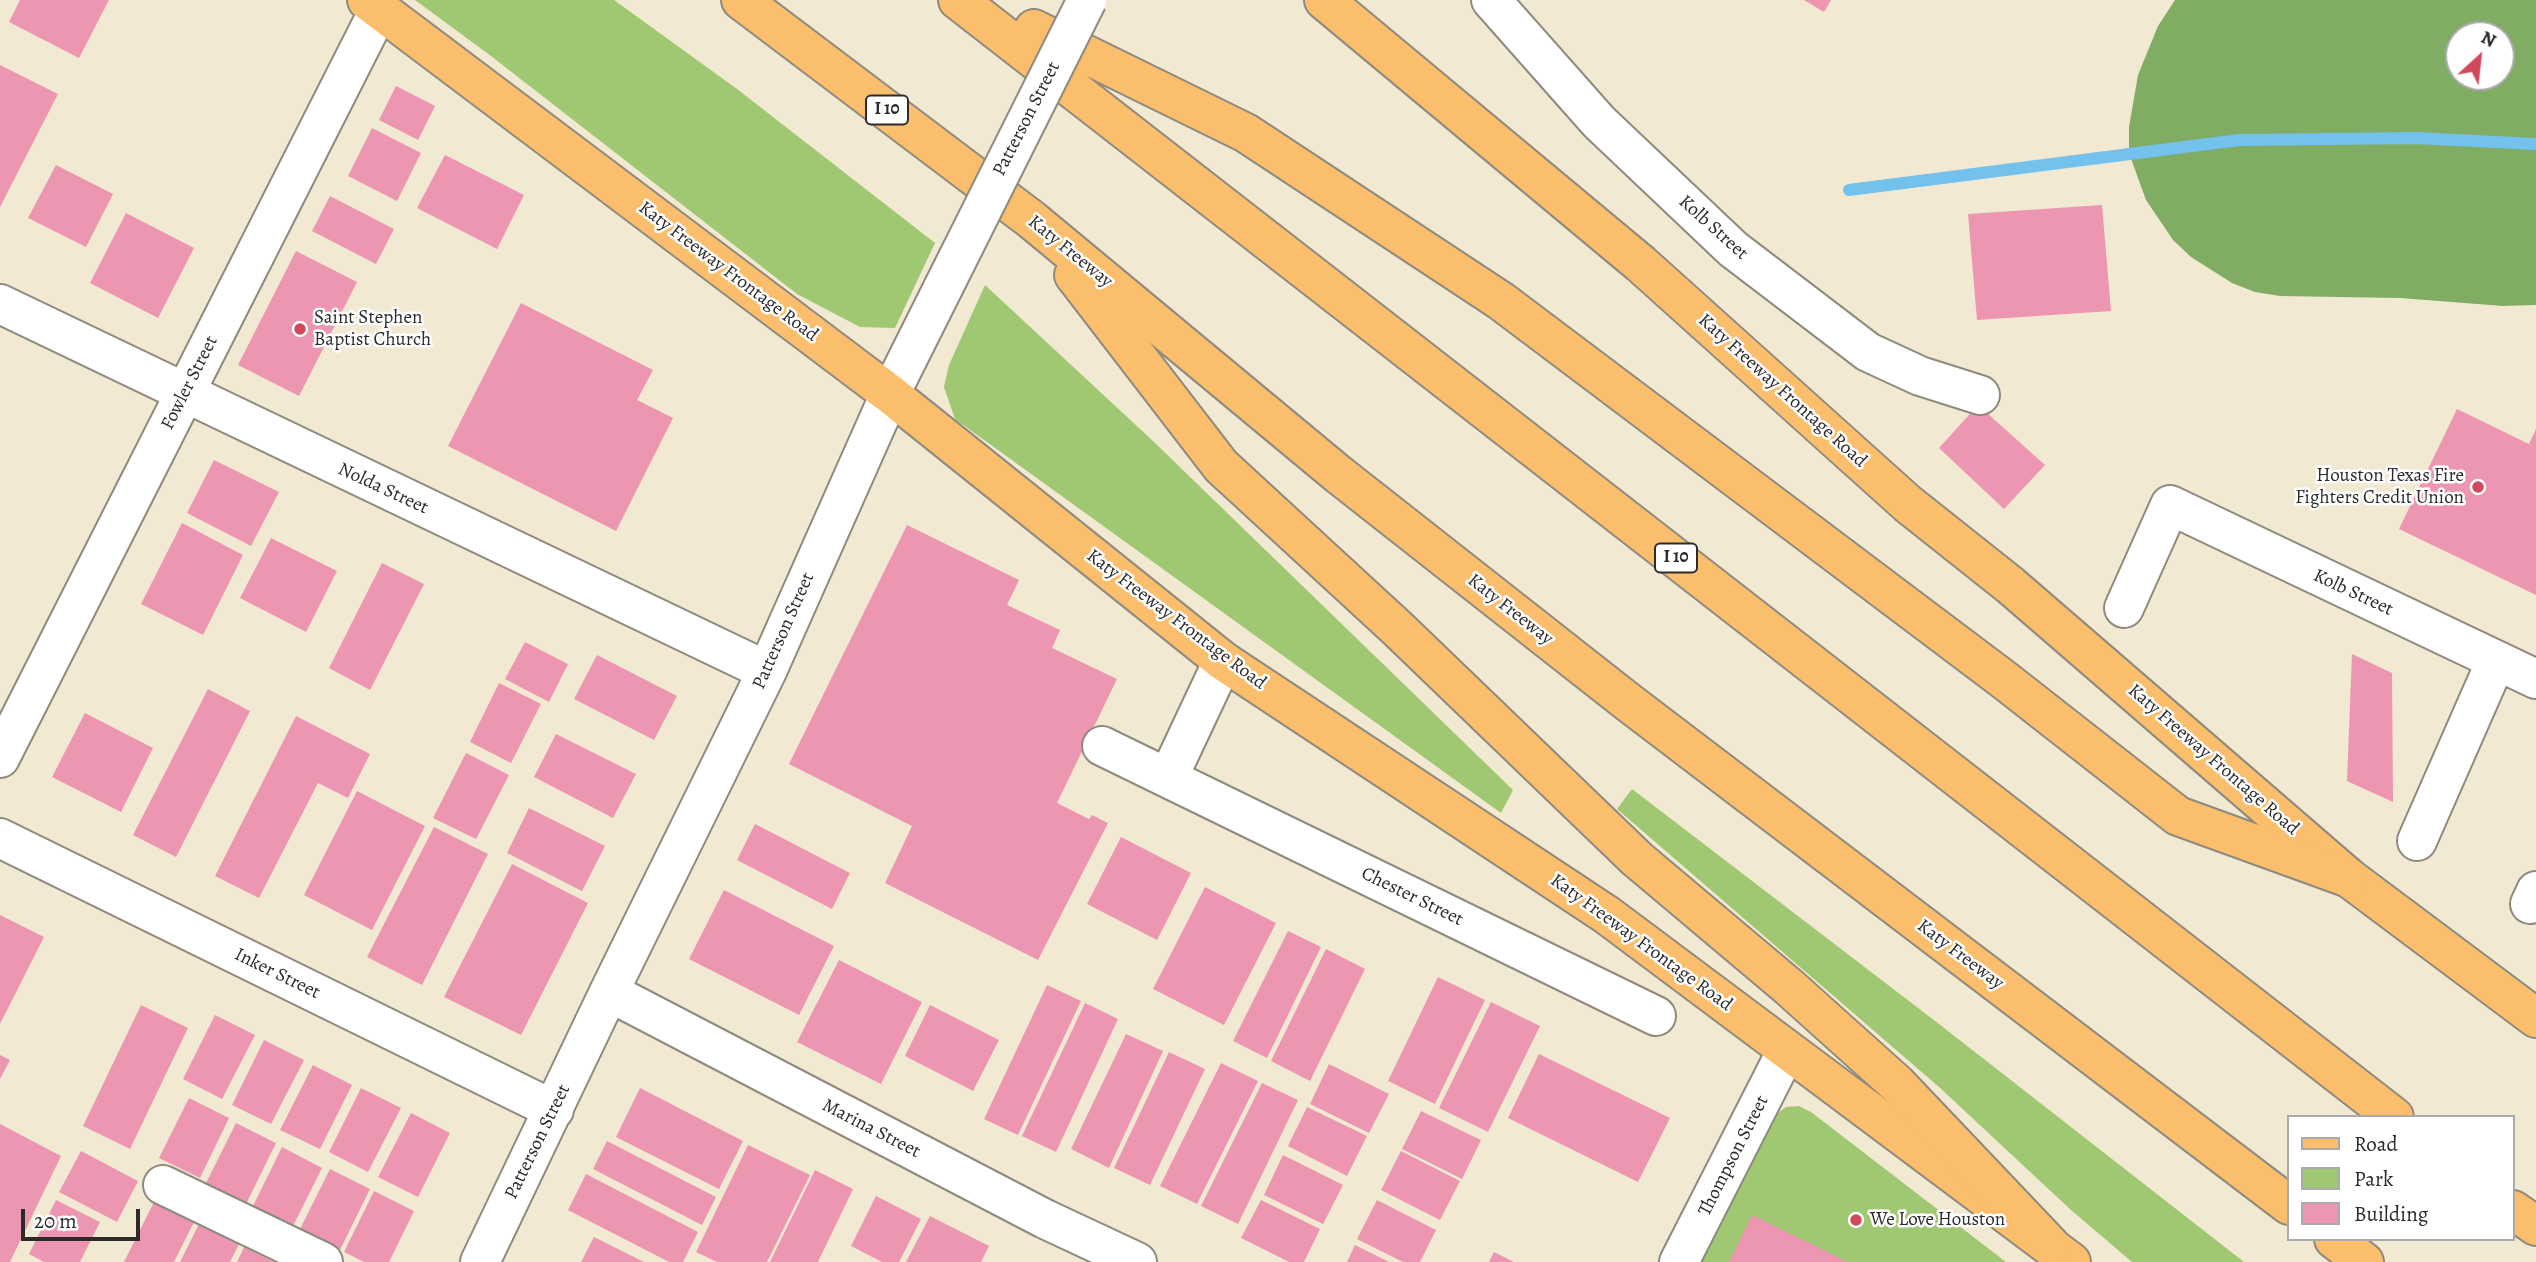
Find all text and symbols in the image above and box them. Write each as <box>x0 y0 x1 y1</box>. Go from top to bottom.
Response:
north arrow <box>2445 21 2515 91</box>
text: N <box>2477 24 2501 54</box>
street label: Patterson Street <box>988 58 1066 180</box>
road number: I 10 <box>866 96 908 124</box>
street label: Kolb Street <box>1674 191 1752 265</box>
street label: Katy Freeway Frontage Road <box>634 197 822 347</box>
street label: Katy Freeway <box>1023 211 1117 293</box>
place label: Saint Stephen Baptist Church <box>314 307 431 351</box>
street label: Katy Freeway Frontage Road <box>1693 309 1871 473</box>
marker: Saint Stephen Baptist Church <box>292 321 308 337</box>
street label: Fowler Street <box>157 332 223 434</box>
street label: Nolda Street <box>334 458 432 520</box>
place label: Houston Texas Fire Fighters Credit Union <box>2295 465 2464 509</box>
marker: Houston Texas Fire Fighters Credit Union <box>2470 479 2486 495</box>
road number: I 10 <box>1655 544 1697 572</box>
street label: Katy Freeway Frontage Road <box>1082 545 1270 695</box>
street label: Kolb Street <box>2309 565 2397 621</box>
street label: Patterson Street <box>748 569 820 693</box>
street label: Katy Freeway <box>1463 569 1557 651</box>
street label: Katy Freeway Frontage Road <box>2123 680 2303 840</box>
street label: Chester Street <box>1357 862 1467 932</box>
street label: Katy Freeway Frontage Road <box>1546 869 1736 1017</box>
street label: Katy Freeway <box>1912 915 2008 995</box>
street label: Inker Street <box>230 943 324 1005</box>
street label: Patterson Street <box>500 1081 576 1203</box>
street label: Thompson Street <box>1694 1092 1774 1220</box>
street label: Marina Street <box>818 1095 924 1163</box>
legend <box>2288 1115 2515 1241</box>
text: Road <box>2354 1130 2398 1158</box>
text: Park <box>2354 1165 2393 1193</box>
scale bar <box>24 1196 144 1240</box>
text: Building <box>2354 1200 2428 1228</box>
text: 20 m <box>34 1207 77 1235</box>
place label: We Love Houston <box>1870 1209 2005 1231</box>
marker: We Love Houston <box>1848 1212 1864 1228</box>

